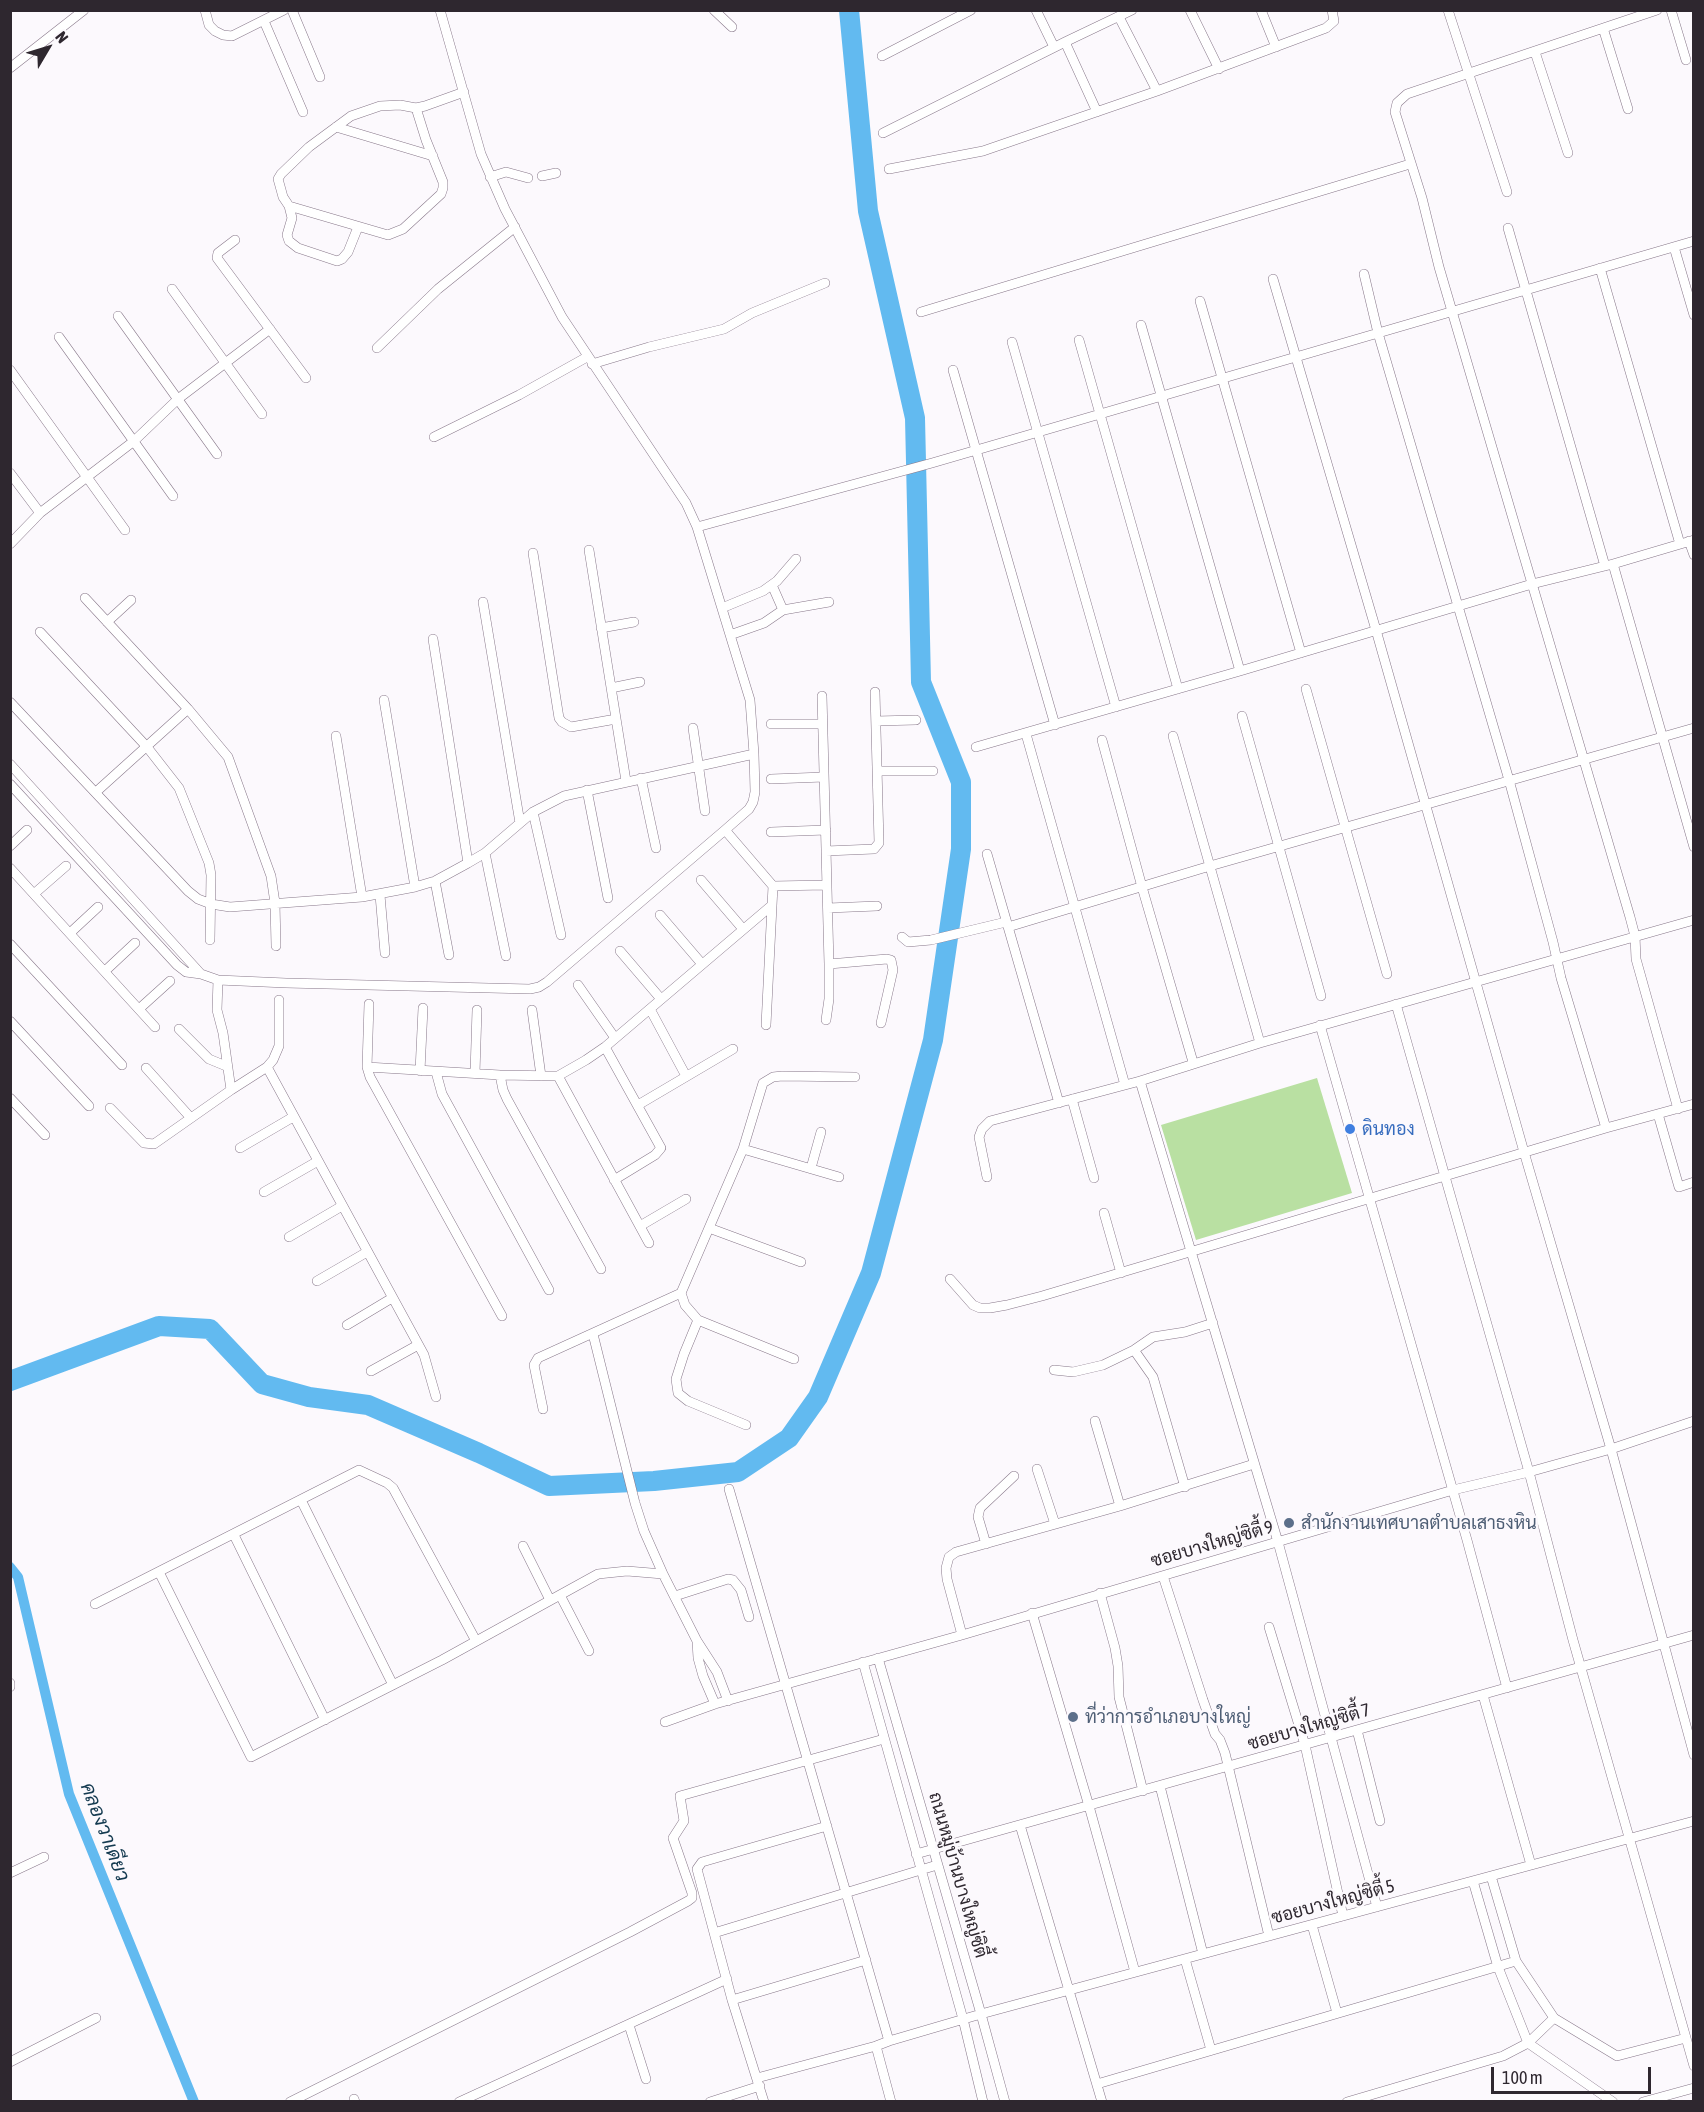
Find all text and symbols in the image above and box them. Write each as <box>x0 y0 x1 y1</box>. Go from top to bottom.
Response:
north arrow <box>18 18 78 78</box>
text: N <box>52 28 72 46</box>
place label: ดินทอง <box>1362 1118 1415 1140</box>
marker: ดินทอง <box>1343 1122 1357 1136</box>
place label: สำนักงานเทศบาลตำบลเสาธงหิน <box>1301 1512 1537 1534</box>
street label: ซอยบางใหญ่ซิตี้ 9 <box>1148 1516 1276 1572</box>
marker: สำนักงานเทศบาลตำบลเสาธงหิน <box>1282 1516 1296 1530</box>
street label: ซอยบางใหญ่ซิตี้ 7 <box>1245 1699 1373 1755</box>
place label: ที่ว่าการอำเภอบางใหญ่ <box>1085 1706 1251 1728</box>
marker: ที่ว่าการอำเภอบางใหญ่ <box>1066 1710 1080 1724</box>
water label: คลองวาเดียว <box>75 1779 135 1885</box>
street label: ถนนหมู่บ้านบางใหญ่ซิตี้ <box>924 1790 992 1960</box>
street label: ซอยบางใหญ่ซิตี้ 5 <box>1269 1875 1397 1929</box>
scale bar <box>1494 2055 1654 2093</box>
text: 100 m <box>1502 2067 1543 2088</box>

